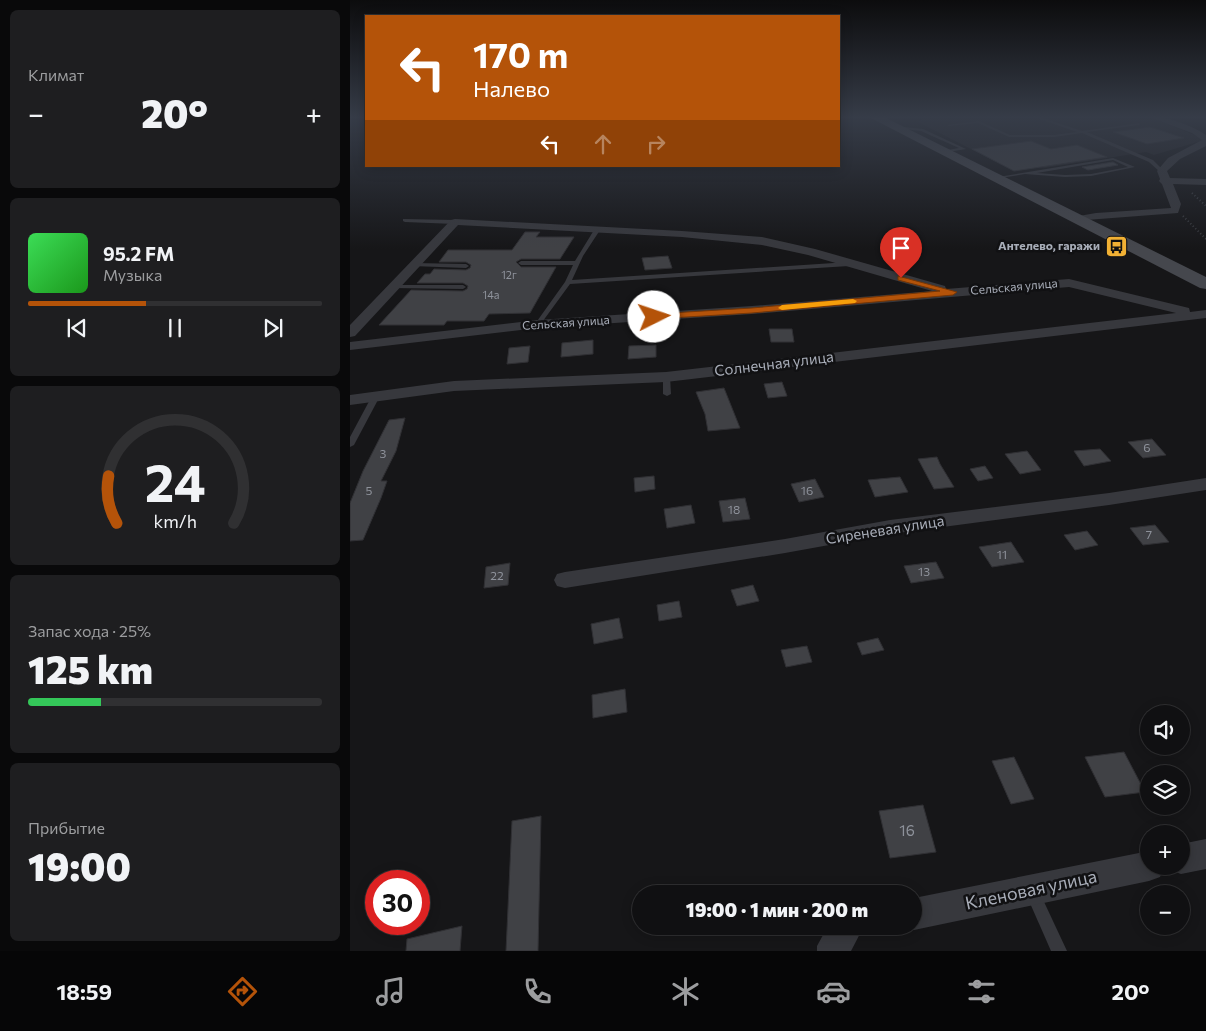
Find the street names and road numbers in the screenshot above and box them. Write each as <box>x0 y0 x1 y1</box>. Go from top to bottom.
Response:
street label: Сельская улица <box>970 275 1058 297</box>
street label: Сельская улица <box>522 312 610 332</box>
street label: Солнечная улица <box>713 347 835 379</box>
street label: Сиреневая улица <box>824 511 945 547</box>
street label: Кленовая улица <box>963 864 1099 914</box>

